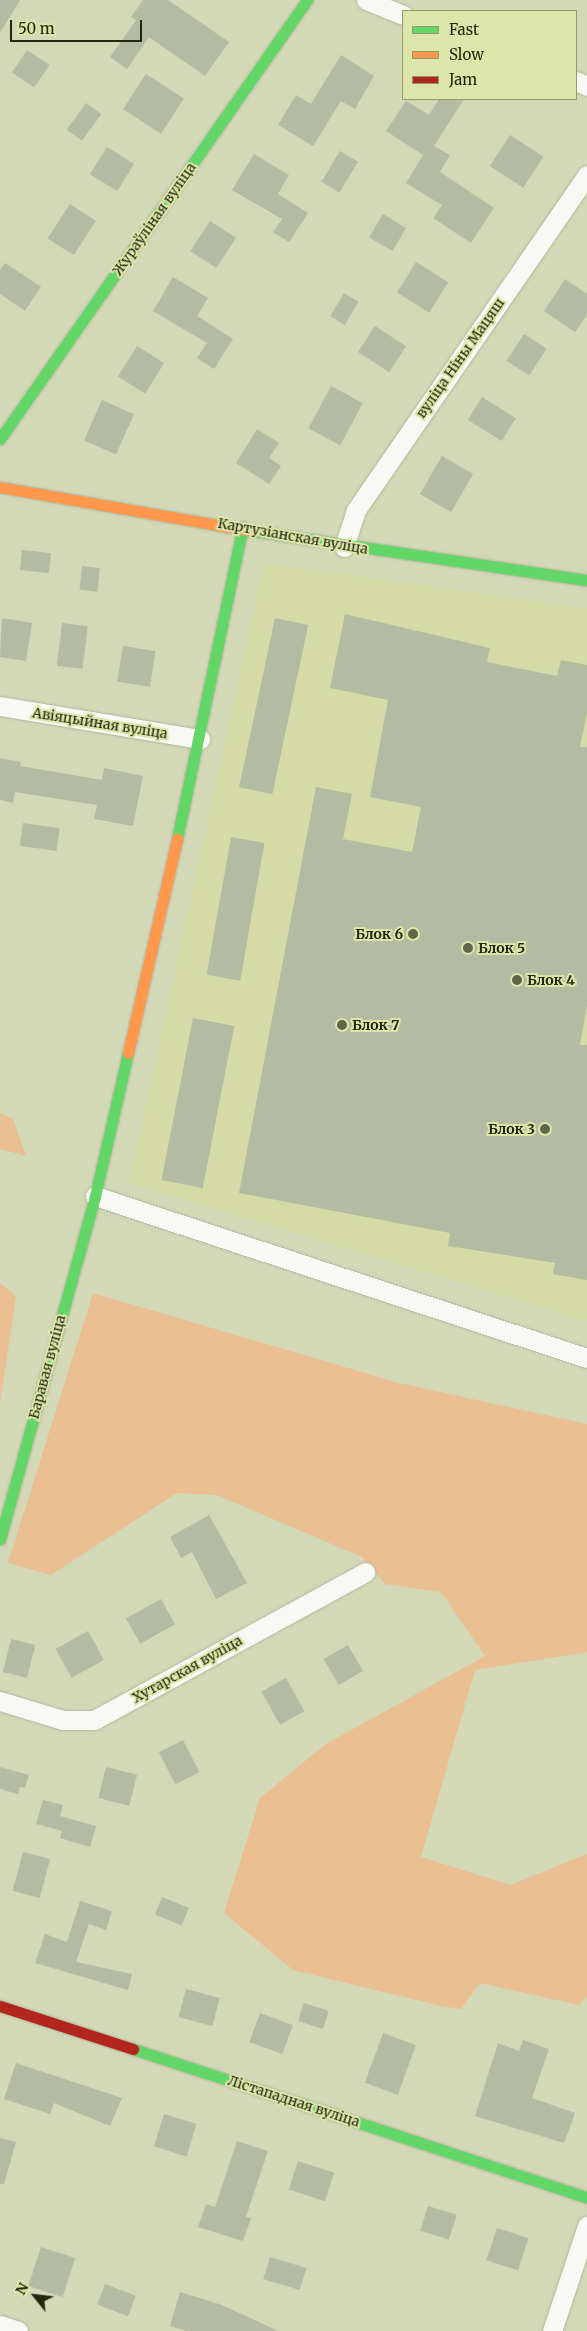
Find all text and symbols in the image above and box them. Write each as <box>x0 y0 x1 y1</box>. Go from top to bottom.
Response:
scale bar <box>12 10 145 42</box>
legend <box>402 10 577 100</box>
text: 50 m <box>18 19 55 38</box>
text: Fast <box>449 20 479 39</box>
text: Slow <box>449 45 484 64</box>
text: Jam <box>449 70 477 89</box>
street label: Жураўліная вуліца <box>109 159 199 279</box>
street label: вуліца Ніны Мацяш <box>412 295 508 421</box>
street label: Картузіанская вуліца <box>217 515 369 557</box>
street label: Авіяцыйная вуліца <box>31 704 169 742</box>
place label: Блок 6 <box>355 926 403 942</box>
marker: Блок 6 <box>407 928 419 940</box>
place label: Блок 5 <box>478 940 525 956</box>
marker: Блок 5 <box>462 942 474 954</box>
place label: Блок 4 <box>527 972 575 988</box>
marker: Блок 4 <box>511 974 523 986</box>
place label: Блок 7 <box>352 1017 399 1033</box>
marker: Блок 7 <box>336 1019 348 1031</box>
place label: Блок 3 <box>488 1121 535 1137</box>
marker: Блок 3 <box>539 1123 551 1135</box>
street label: Баравая вуліца <box>25 1313 69 1421</box>
street label: Хутарская вуліца <box>129 1632 245 1706</box>
street label: Лістападная вуліца <box>226 2072 362 2130</box>
north arrow <box>10 2271 60 2321</box>
text: N <box>11 2280 32 2298</box>

